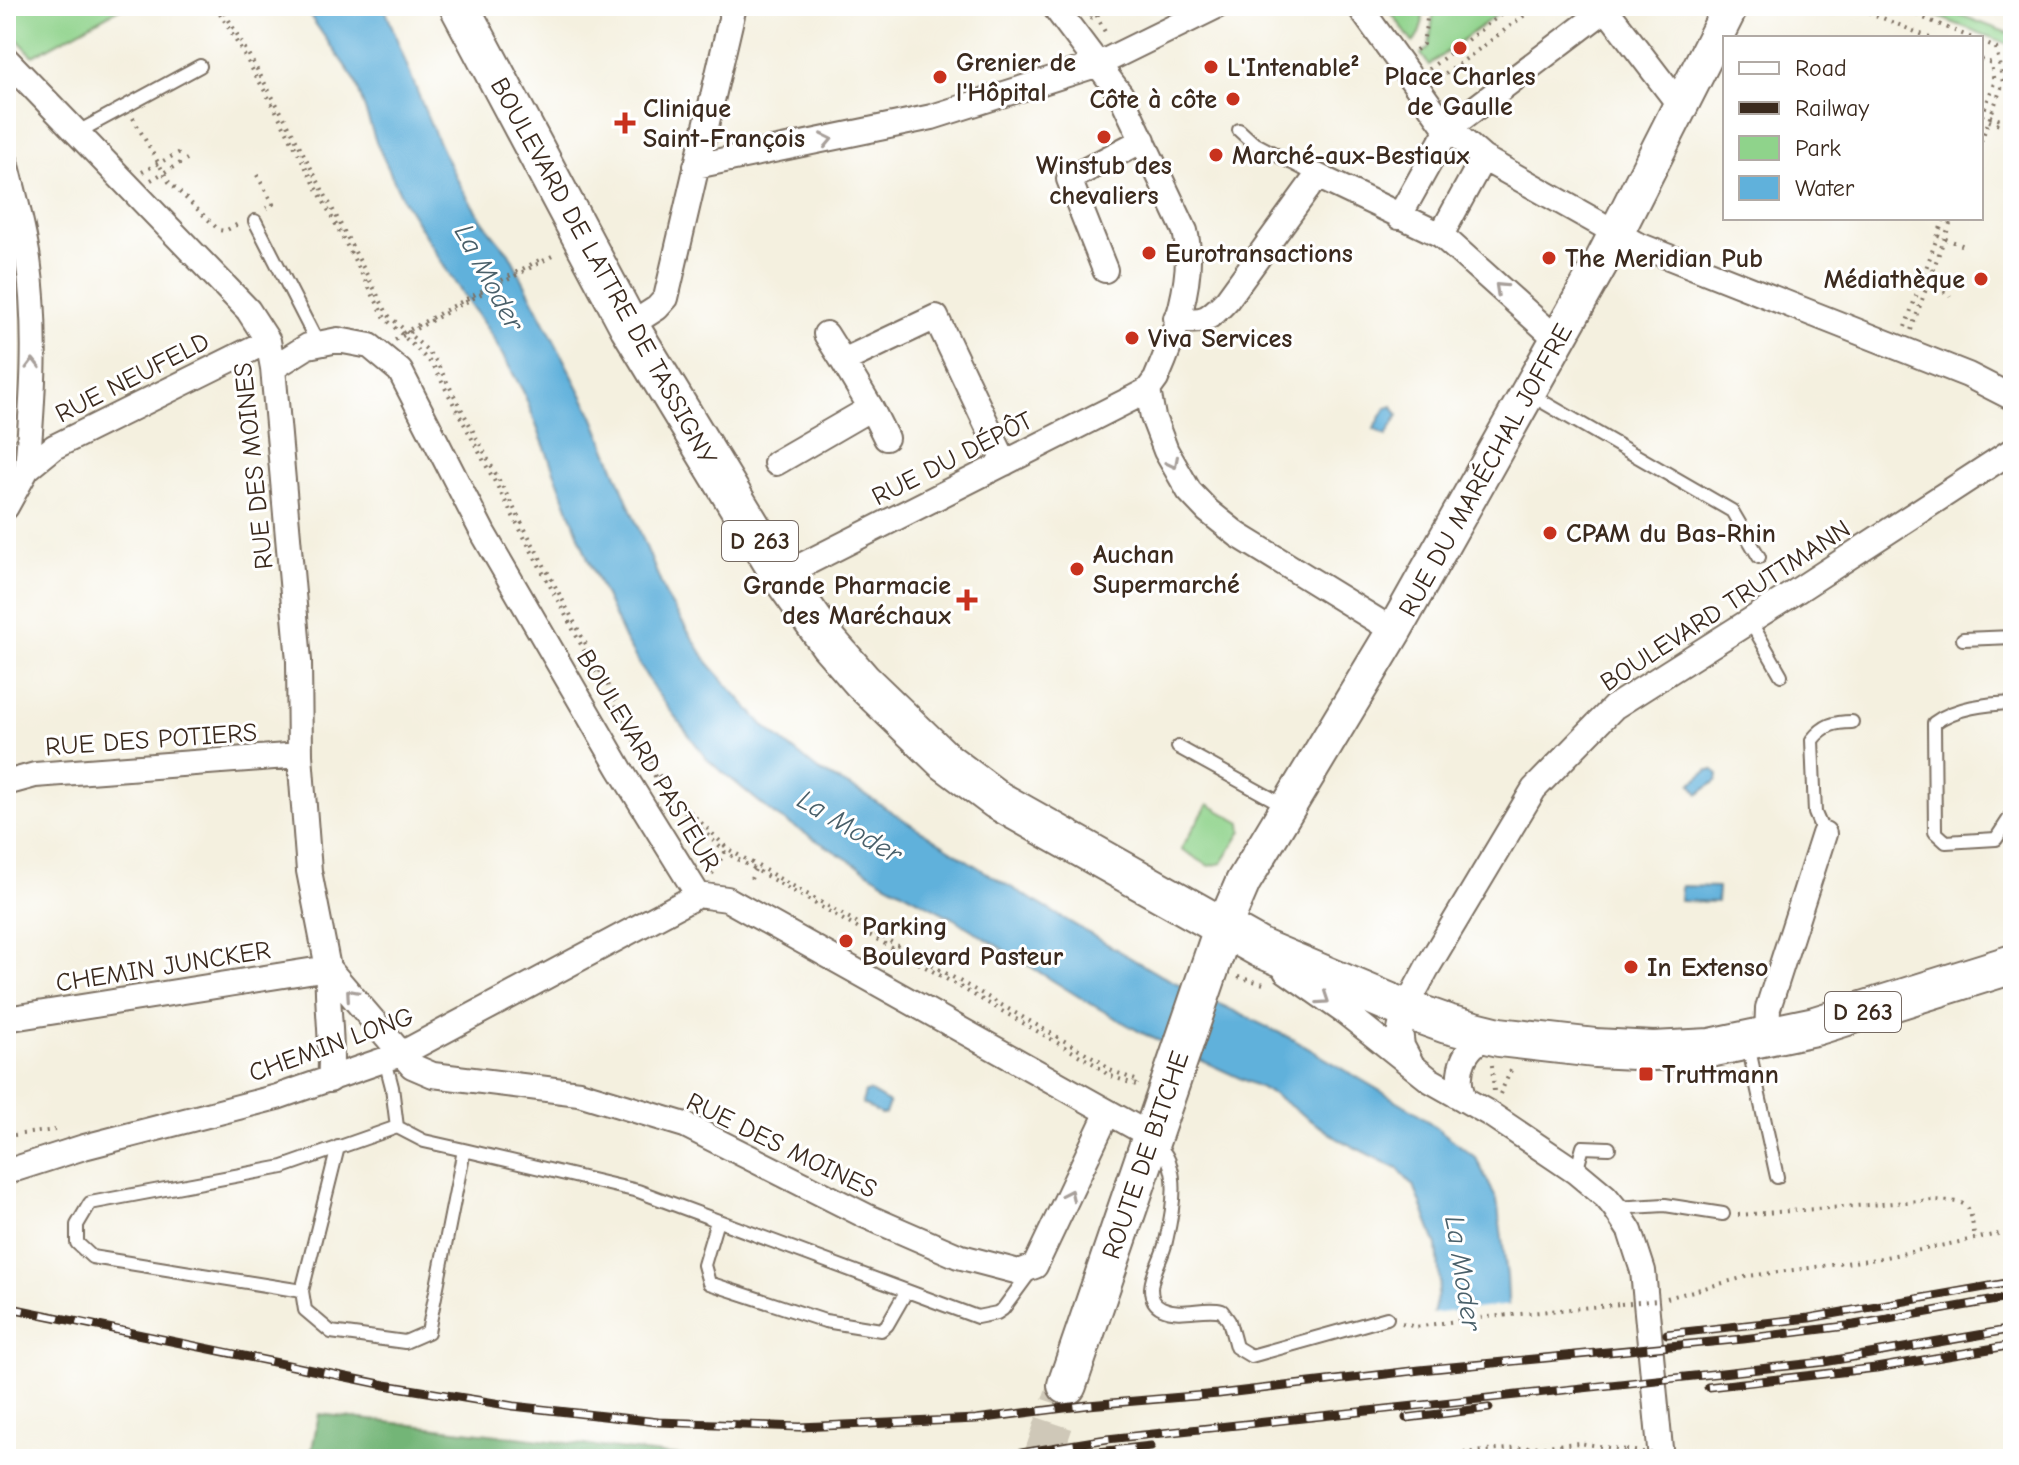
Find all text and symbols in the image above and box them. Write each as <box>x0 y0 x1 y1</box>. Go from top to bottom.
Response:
legend <box>1723 36 1983 220</box>
marker: Place Charles de Gaulle <box>1451 39 1469 57</box>
place label: Grenier de l'Hôpital <box>956 48 1076 108</box>
place label: L'Intenable² <box>1227 53 1359 83</box>
text: Road <box>1795 54 1847 82</box>
marker: L'Intenable² <box>1202 58 1220 76</box>
place label: Place Charles de Gaulle <box>1385 62 1535 122</box>
marker: Grenier de l'Hôpital <box>931 68 949 86</box>
street label: BOULEVARD DE LATTRE DE TASSIGNY <box>484 73 723 471</box>
place label: Côte à côte <box>1089 85 1217 115</box>
marker: Côte à côte <box>1224 90 1242 108</box>
place label: Clinique Saint-François <box>643 94 805 154</box>
text: Railway <box>1795 94 1869 122</box>
marker: Clinique Saint-François <box>614 112 636 134</box>
marker: Winstub des chevaliers <box>1095 128 1113 146</box>
one-way arrow <box>820 132 834 149</box>
text: Park <box>1795 134 1841 162</box>
place label: Marché-aux-Bestiaux <box>1232 141 1469 171</box>
marker: Marché-aux-Bestiaux <box>1207 146 1225 164</box>
place label: Winstub des chevaliers <box>1036 151 1172 211</box>
text: Water <box>1795 174 1855 202</box>
water label: La Moder <box>448 219 531 338</box>
place label: Eurotransactions <box>1165 239 1353 269</box>
marker: Eurotransactions <box>1140 244 1158 262</box>
place label: The Meridian Pub <box>1565 244 1763 274</box>
marker: The Meridian Pub <box>1540 249 1558 267</box>
place label: Médiathèque <box>1824 265 1965 295</box>
marker: Médiathèque <box>1972 270 1990 288</box>
one-way arrow <box>1495 282 1509 297</box>
street label: RUE DU MARÉCHAL JOFFRE <box>1392 318 1579 622</box>
place label: Viva Services <box>1148 324 1292 354</box>
street label: RUE NEUFELD <box>51 326 214 430</box>
marker: Viva Services <box>1123 329 1141 347</box>
one-way arrow <box>25 357 42 370</box>
street label: RUE DES MOINES <box>228 361 280 571</box>
street label: RUE DU DÉPÔT <box>867 404 1038 512</box>
one-way arrow <box>1163 455 1178 470</box>
street label: BOULEVARD TRUTTMANN <box>1595 514 1856 698</box>
place label: CPAM du Bas-Rhin <box>1566 519 1776 549</box>
road number: D 263 <box>722 521 798 561</box>
marker: CPAM du Bas-Rhin <box>1541 524 1559 542</box>
place label: Auchan Supermarché <box>1093 540 1240 600</box>
marker: Auchan Supermarché <box>1068 560 1086 578</box>
place label: Grande Pharmacie des Maréchaux <box>743 571 951 631</box>
marker: Grande Pharmacie des Maréchaux <box>958 591 976 609</box>
street label: BOULEVARD PASTEUR <box>570 644 726 877</box>
street label: RUE DES POTIERS <box>44 718 258 762</box>
water label: La Moder <box>792 783 909 871</box>
place label: Parking Boulevard Pasteur <box>862 912 1064 972</box>
marker: Parking Boulevard Pasteur <box>837 932 855 950</box>
street label: CHEMIN JUNCKER <box>54 935 273 999</box>
place label: In Extenso <box>1647 953 1768 983</box>
marker: In Extenso <box>1622 958 1640 976</box>
one-way arrow <box>346 989 361 1004</box>
one-way arrow <box>1316 989 1330 1004</box>
road number: D 263 <box>1825 992 1901 1032</box>
street label: CHEMIN LONG <box>245 1001 418 1089</box>
street label: ROUTE DE BITCHE <box>1096 1048 1196 1263</box>
place label: Truttmann <box>1662 1060 1779 1090</box>
marker: Truttmann <box>1637 1065 1655 1083</box>
street label: RUE DES MOINES <box>682 1087 882 1205</box>
one-way arrow <box>1059 1189 1075 1203</box>
water label: La Moder <box>1438 1213 1488 1335</box>

